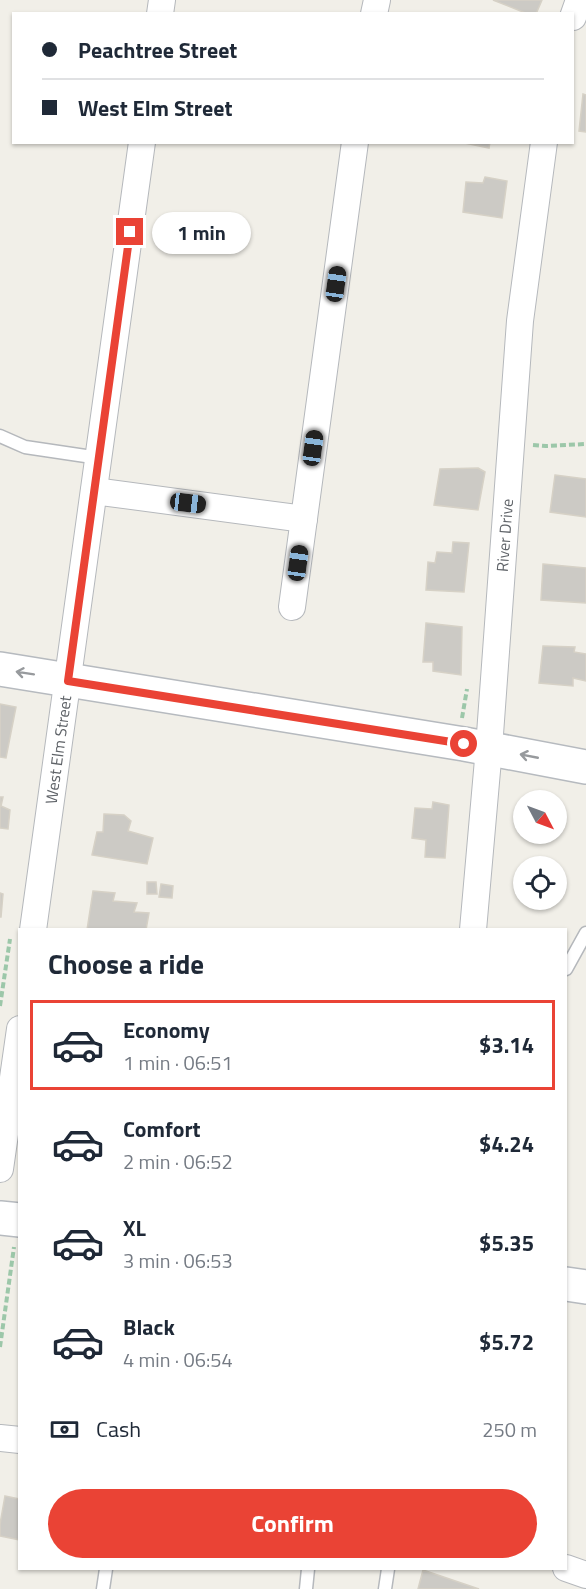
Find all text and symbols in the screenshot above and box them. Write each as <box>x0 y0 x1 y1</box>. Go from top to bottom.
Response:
text: Peachtree Street <box>78 33 237 67</box>
text: West Elm Street <box>78 91 232 125</box>
callout: 1 min <box>151 211 250 253</box>
text: 1 min <box>177 217 226 248</box>
route end <box>116 218 143 245</box>
car <box>325 265 347 303</box>
car <box>302 429 324 467</box>
car <box>169 492 207 514</box>
street label: River Drive <box>490 498 519 573</box>
car <box>287 544 309 582</box>
one-way arrow <box>16 668 36 679</box>
street label: West Elm Street <box>39 694 77 806</box>
route start <box>450 730 477 757</box>
one-way arrow <box>519 750 539 761</box>
north arrow <box>513 790 567 844</box>
map controls <box>513 790 567 910</box>
button: locate <box>513 856 567 910</box>
text: Choose a ride <box>48 943 204 984</box>
text: Economy <box>123 1013 210 1047</box>
icon: car <box>51 1018 105 1072</box>
text: $3.14 <box>479 1028 534 1062</box>
text: 1 min · 06:51 <box>123 1047 233 1078</box>
text: Comfort <box>123 1112 201 1146</box>
icon: car <box>51 1117 105 1171</box>
text: $4.24 <box>479 1127 534 1161</box>
text: 2 min · 06:52 <box>123 1146 233 1177</box>
text: XL <box>123 1211 146 1245</box>
icon: car <box>51 1216 105 1270</box>
text: $5.35 <box>479 1226 534 1260</box>
text: 3 min · 06:53 <box>123 1245 233 1276</box>
text: Black <box>123 1310 175 1344</box>
icon: car <box>51 1315 105 1369</box>
text: $5.72 <box>479 1325 534 1359</box>
text: 4 min · 06:54 <box>123 1344 233 1375</box>
text: Cash <box>96 1412 141 1446</box>
icon: cash <box>48 1413 81 1446</box>
text: 250 m <box>482 1414 537 1445</box>
button: Confirm <box>48 1489 537 1558</box>

